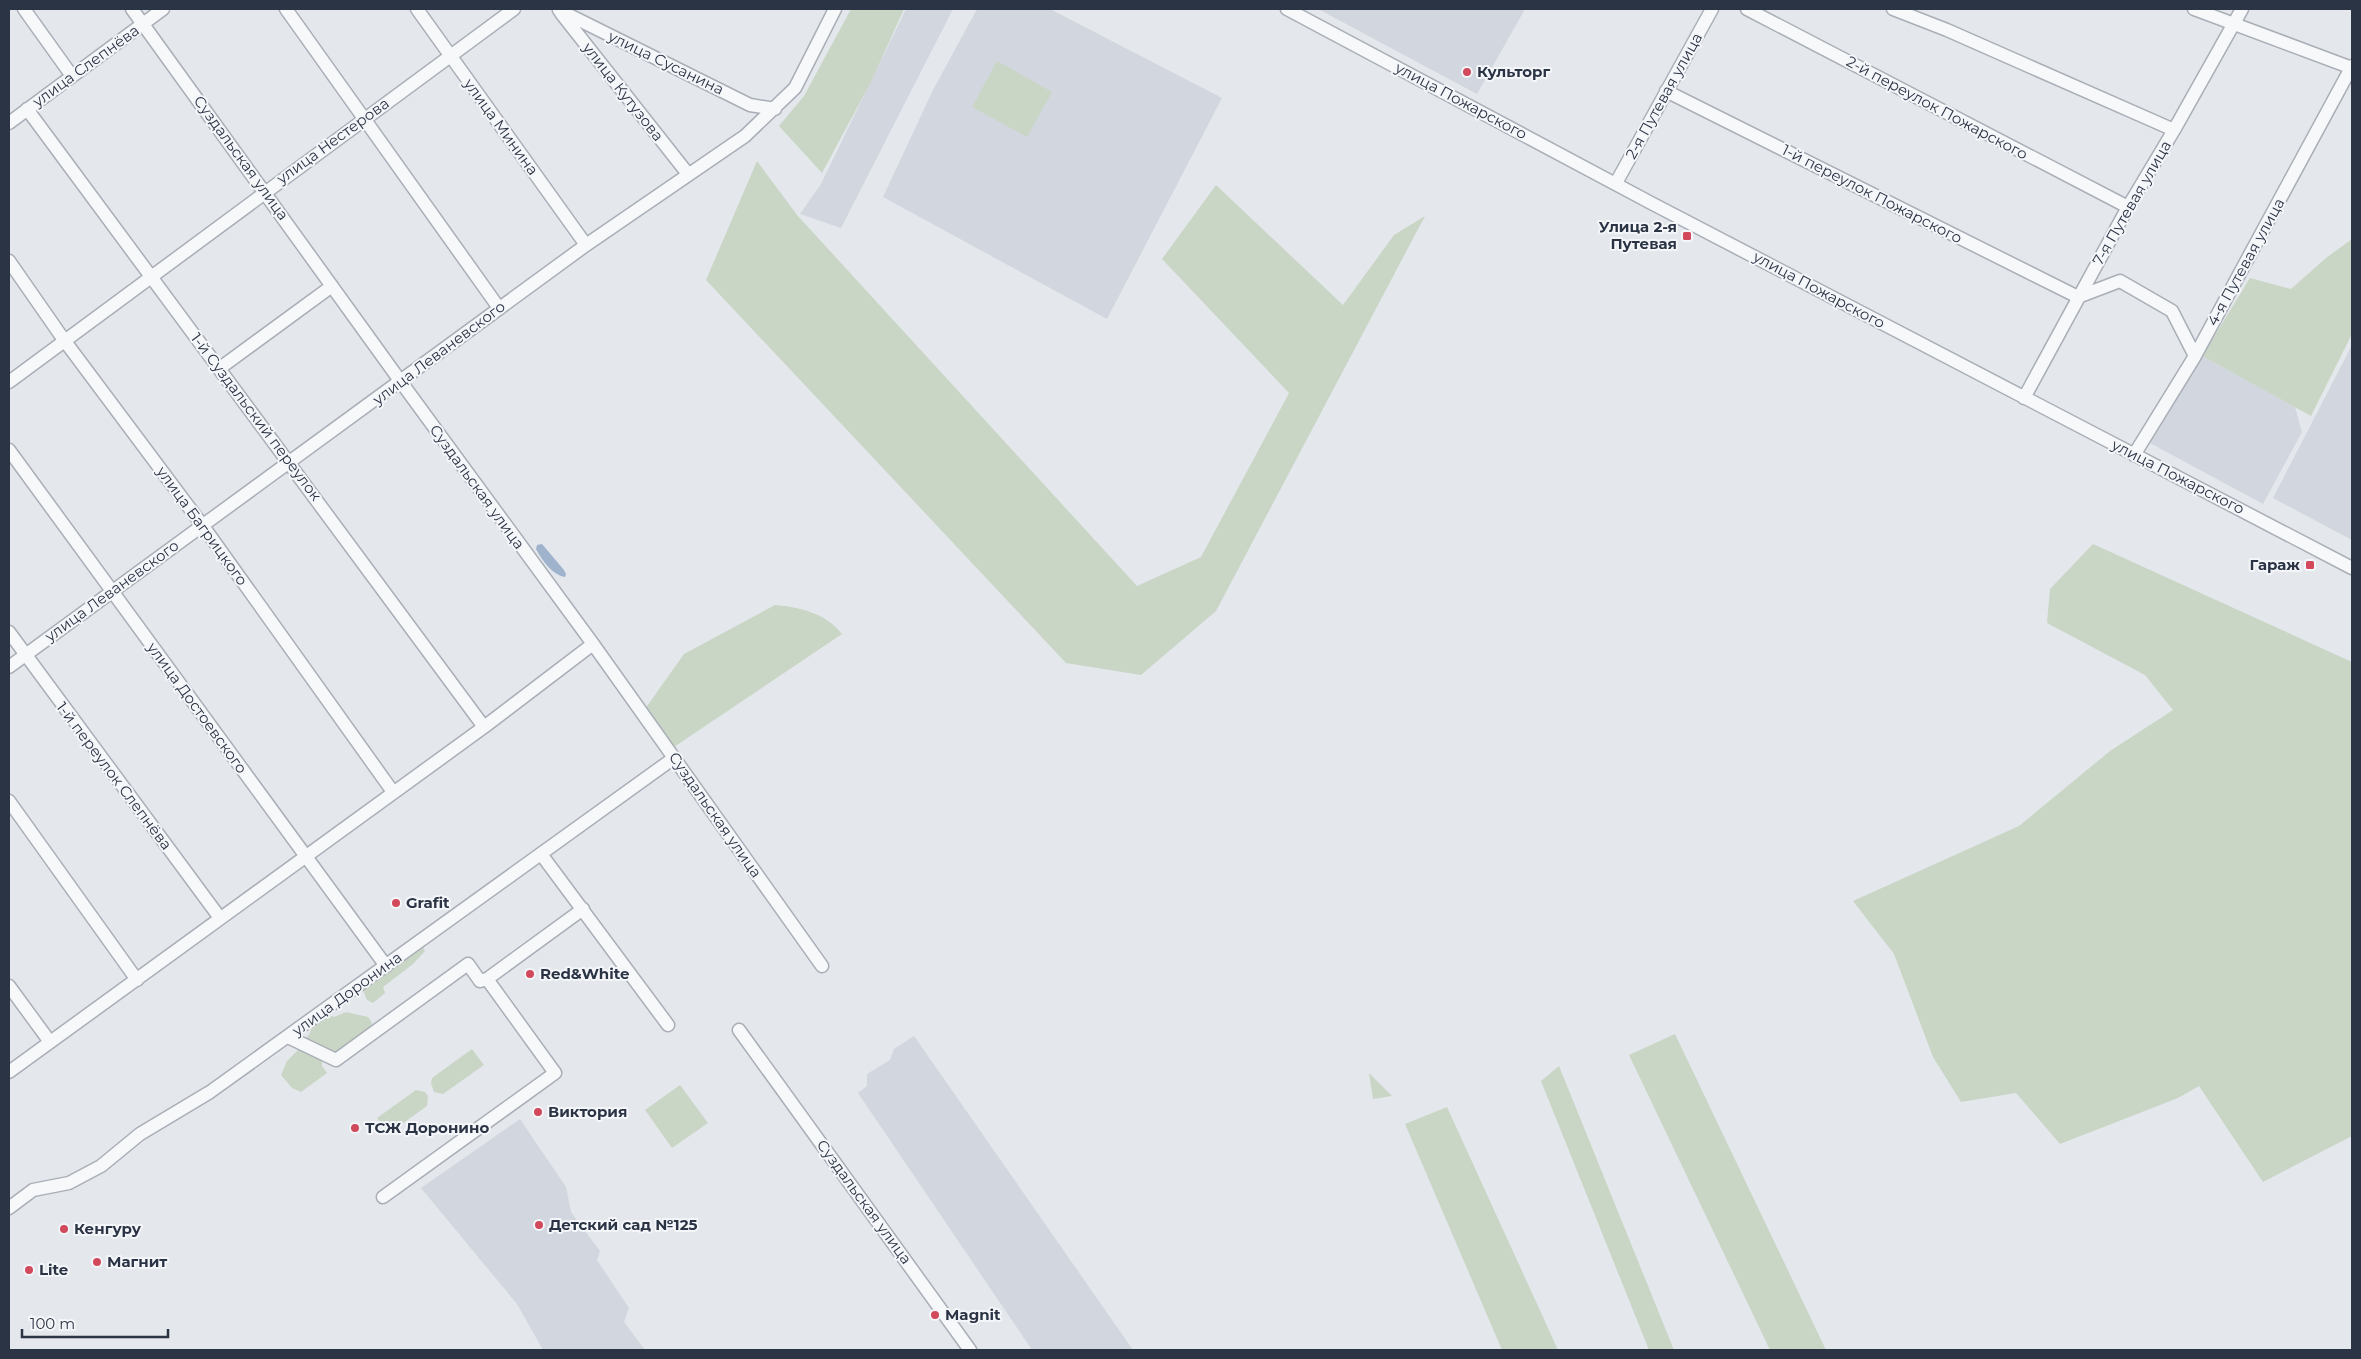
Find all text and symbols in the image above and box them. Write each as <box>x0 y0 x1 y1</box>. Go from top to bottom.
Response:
street label: улица Слепнёва <box>28 21 143 111</box>
street label: улица Сусанина <box>604 26 727 99</box>
street label: 2-я Путевая улица <box>1621 29 1706 162</box>
street label: улица Кутузова <box>578 38 668 145</box>
street label: 2-й переулок Пожарского <box>1843 52 2031 163</box>
street label: улица Пожарского <box>1391 57 1530 143</box>
place label: Культорг <box>1477 62 1550 81</box>
marker: Культорг <box>1461 66 1473 78</box>
street label: улица Минина <box>459 74 543 179</box>
street label: Суздальская улица <box>190 92 293 224</box>
street label: улица Нестерова <box>272 93 393 188</box>
street label: 7-я Путевая улица <box>2088 137 2175 269</box>
street label: 1-й переулок Пожарского <box>1779 140 1965 247</box>
street label: 4-я Путевая улица <box>2203 195 2289 329</box>
place label: Улица 2-я Путевая <box>1599 217 1677 253</box>
marker: Улица 2-я Путевая <box>1681 230 1693 242</box>
street label: улица Пожарского <box>1749 246 1888 332</box>
street label: улица Леваневского <box>368 297 509 409</box>
street label: 1-й Суздальский переулок <box>187 329 326 505</box>
street label: Суздальская улица <box>426 421 529 553</box>
street label: улица Пожарского <box>2108 434 2248 518</box>
street label: улица Багрицкого <box>152 462 252 589</box>
street label: улица Леваневского <box>40 536 182 646</box>
place label: Гараж <box>2249 555 2300 574</box>
marker: Гараж <box>2304 559 2316 571</box>
street label: улица Достоевского <box>143 638 251 777</box>
street label: 1-й переулок Слепнёва <box>53 698 176 853</box>
street label: Суздальская улица <box>665 748 766 881</box>
place label: Grafit <box>406 893 450 912</box>
marker: Grafit <box>390 897 402 909</box>
street label: улица Доронина <box>287 947 405 1040</box>
place label: Red&White <box>540 964 629 983</box>
marker: Red&White <box>524 968 536 980</box>
place label: Виктория <box>548 1102 627 1121</box>
marker: Виктория <box>532 1106 544 1118</box>
place label: ТСЖ Доронино <box>365 1118 489 1137</box>
marker: ТСЖ Доронино <box>349 1122 361 1134</box>
street label: Суздальская улица <box>813 1136 916 1268</box>
place label: Детский сад №125 <box>549 1215 698 1234</box>
place label: Кенгуру <box>74 1219 142 1238</box>
marker: Детский сад №125 <box>533 1219 545 1231</box>
marker: Кенгуру <box>58 1223 70 1235</box>
place label: Магнит <box>107 1252 167 1271</box>
marker: Магнит <box>91 1256 103 1268</box>
place label: Lite <box>39 1260 68 1279</box>
marker: Lite <box>23 1264 35 1276</box>
place label: Magnit <box>945 1305 1001 1324</box>
scale bar <box>22 1306 169 1338</box>
marker: Magnit <box>929 1309 941 1321</box>
text: 100 m <box>30 1314 75 1333</box>

